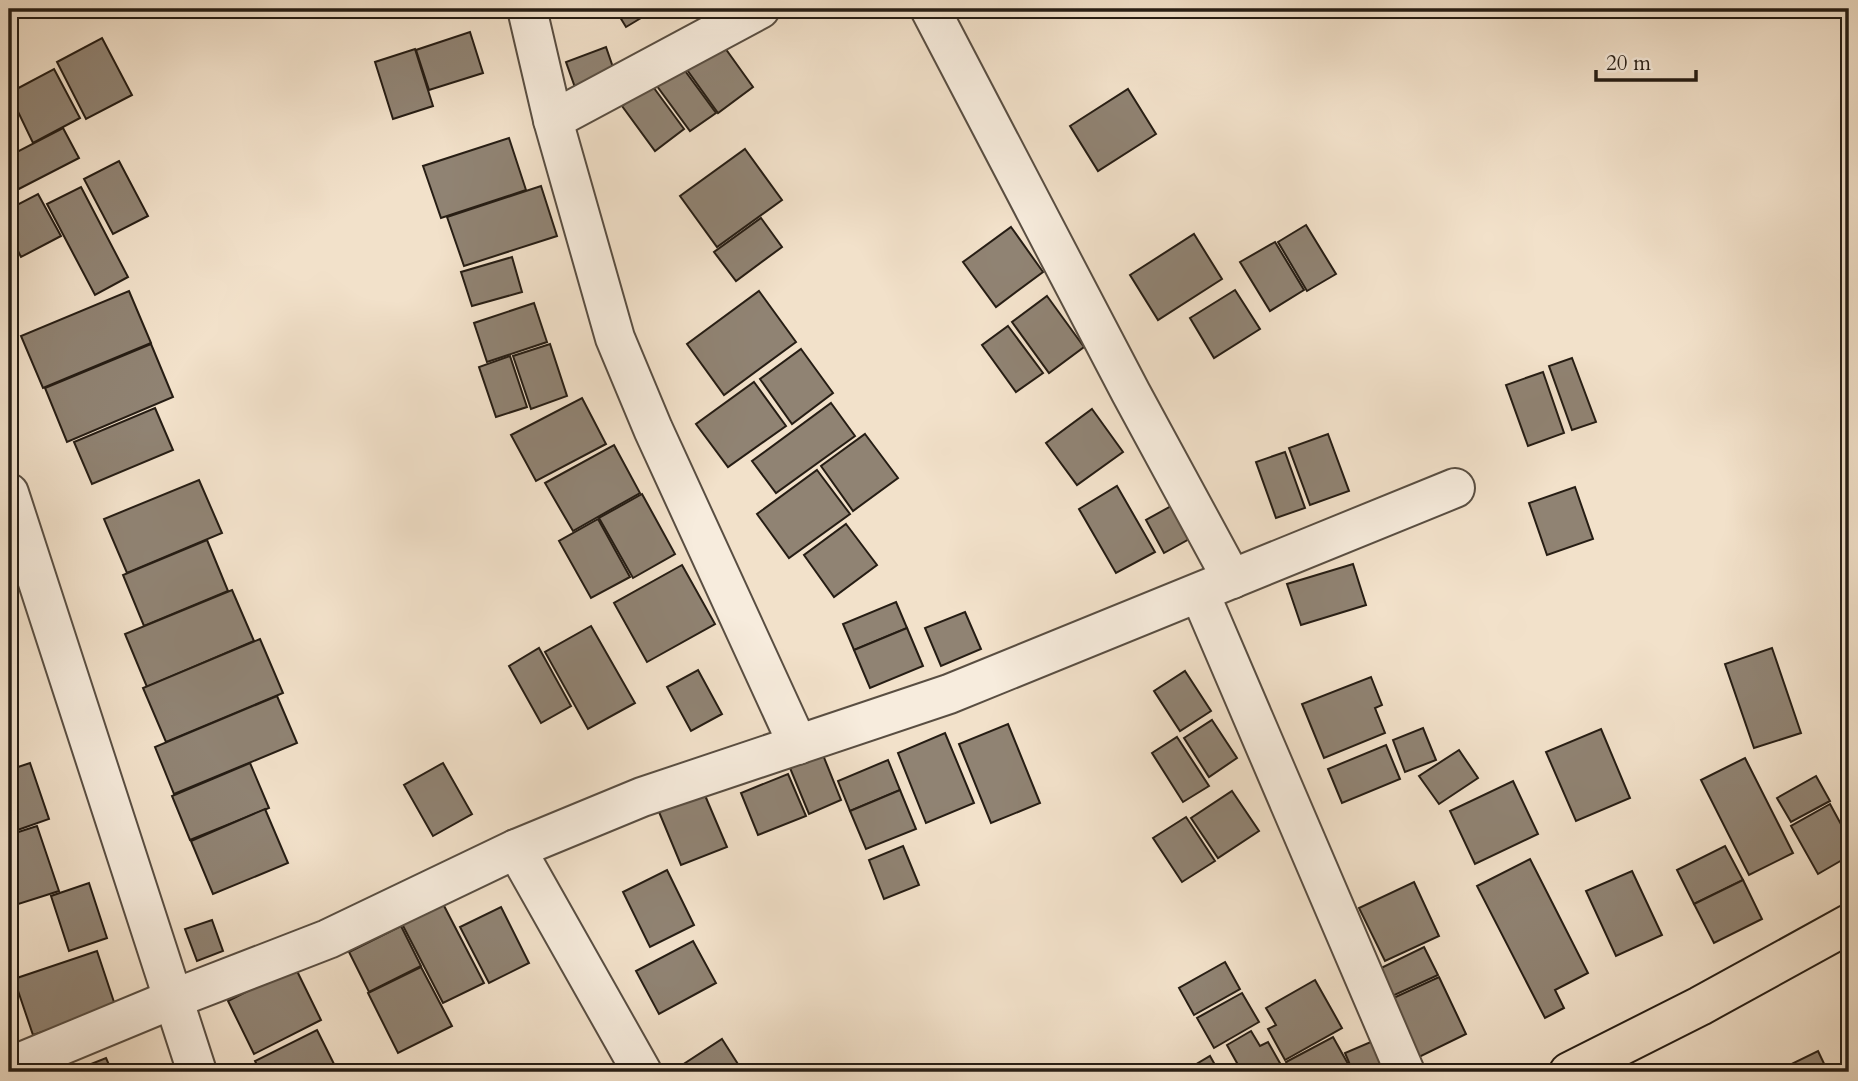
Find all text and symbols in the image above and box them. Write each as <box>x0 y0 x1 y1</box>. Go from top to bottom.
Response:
scale bar <box>1596 38 1695 82</box>
text: 20 m <box>1606 49 1651 78</box>

